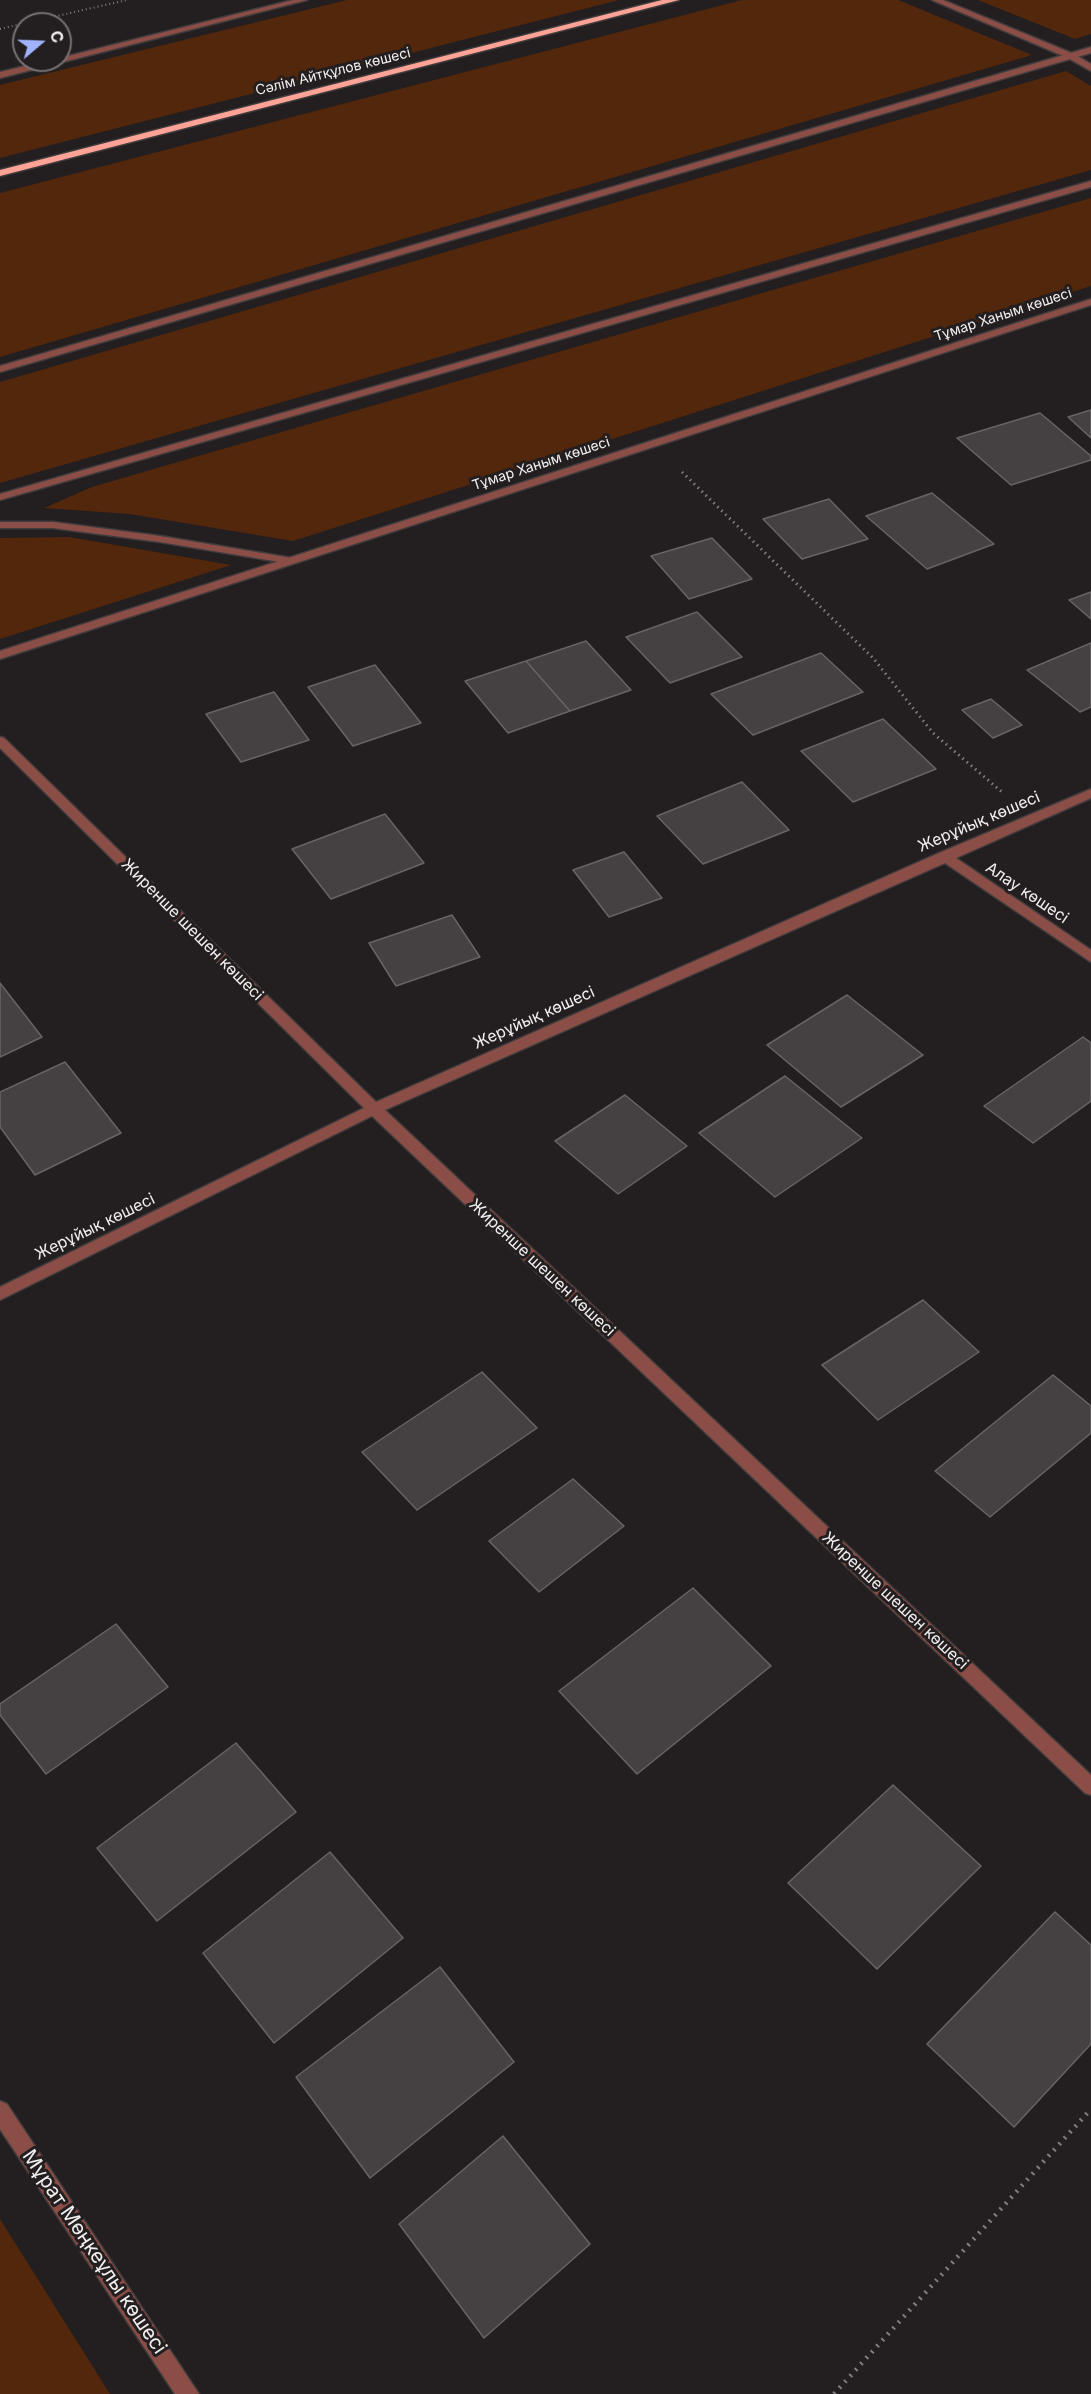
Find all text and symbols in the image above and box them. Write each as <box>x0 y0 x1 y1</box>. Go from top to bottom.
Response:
north arrow <box>12 12 72 72</box>
text: С <box>46 28 69 46</box>
street label: Сәлім Айтқұлов көшесі <box>254 45 412 99</box>
street label: Тұмар Ханым көшесі <box>932 285 1074 345</box>
street label: Тұмар Ханым көшесі <box>470 434 612 494</box>
street label: Жерұйық көшесі <box>915 788 1043 856</box>
street label: Жиренше шешен көшесі <box>117 855 267 1005</box>
street label: Алау көшесі <box>982 858 1072 928</box>
street label: Жерұйық көшесі <box>470 983 598 1053</box>
street label: Жерұйық көшесі <box>32 1190 158 1264</box>
street label: Жиренше шешен көшесі <box>465 1195 619 1341</box>
street label: Жиренше шешен көшесі <box>818 1528 972 1674</box>
street label: Мұрат Мөңкеұлы көшесі <box>17 2145 171 2359</box>

